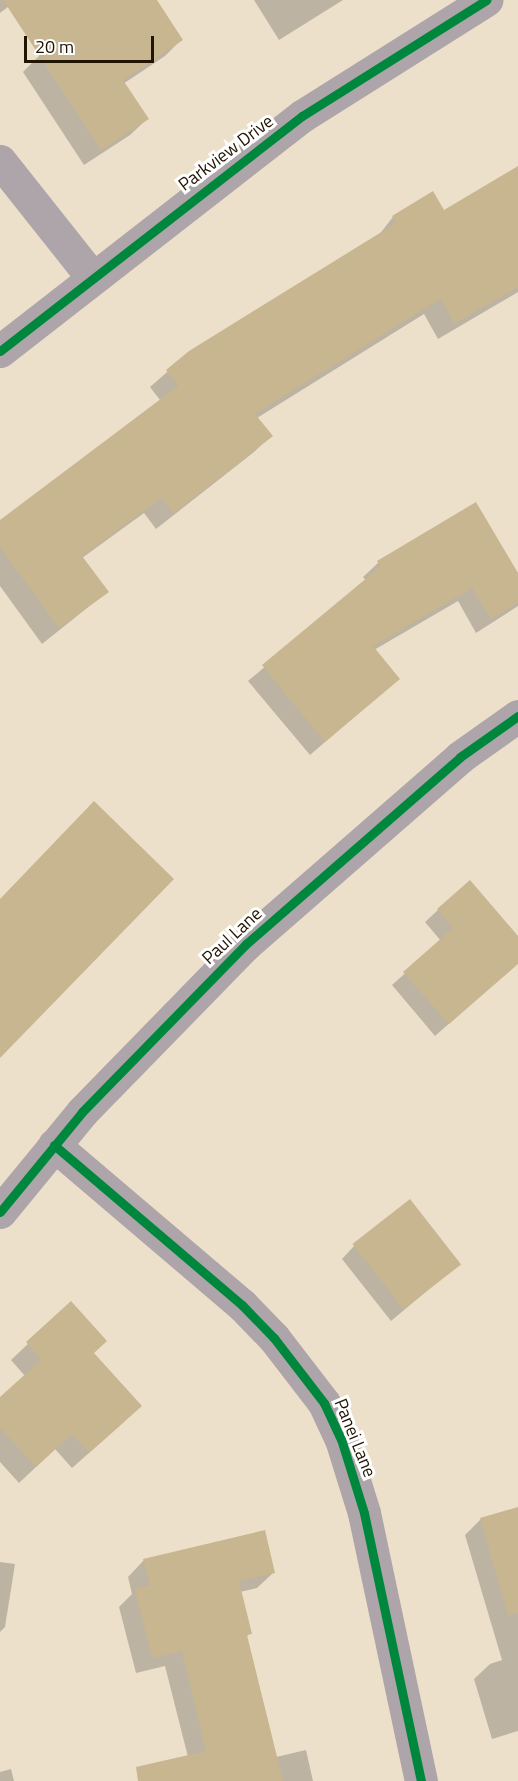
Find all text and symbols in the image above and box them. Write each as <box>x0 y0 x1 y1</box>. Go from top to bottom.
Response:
scale bar <box>27 24 158 62</box>
text: 20 m <box>35 33 74 60</box>
street label: Parkview Drive <box>174 110 278 196</box>
street label: Paul Lane <box>198 903 266 969</box>
street label: Panei Lane <box>330 1396 380 1480</box>

